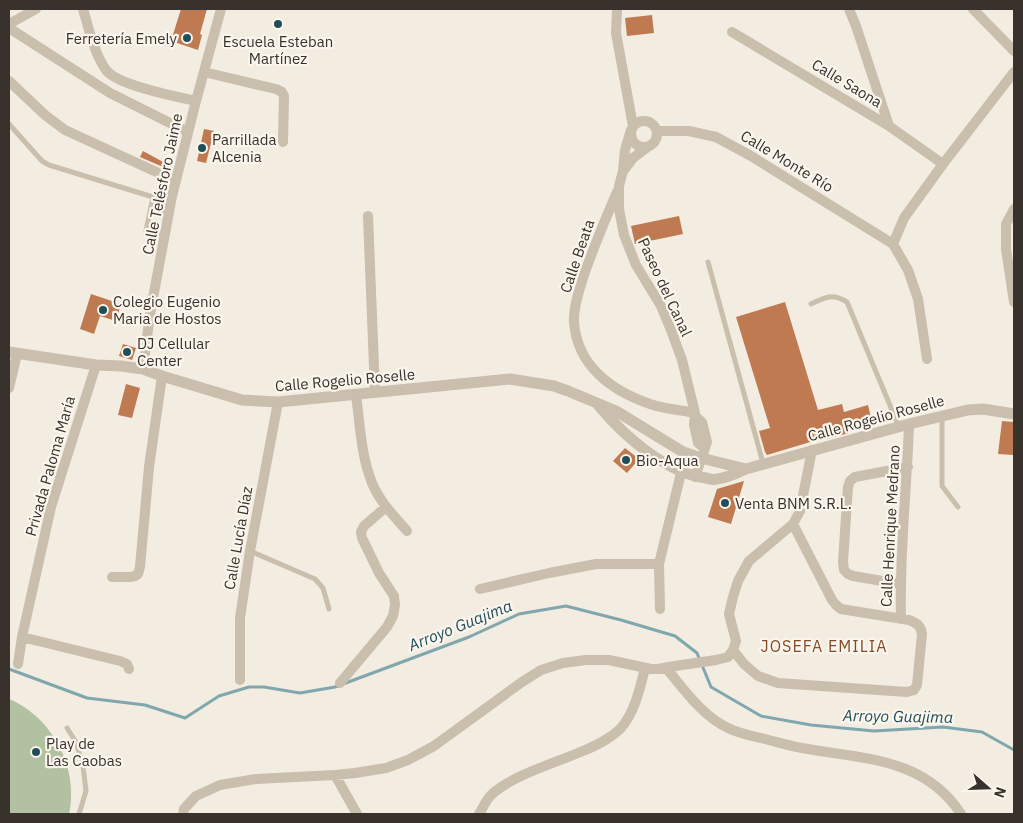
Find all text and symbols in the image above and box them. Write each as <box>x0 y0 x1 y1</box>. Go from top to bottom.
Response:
marker: Escuela Esteban Martínez <box>272 18 284 30</box>
place label: Ferretería Emely <box>66 29 178 48</box>
marker: Ferretería Emely <box>181 32 193 44</box>
place label: Escuela Esteban Martínez <box>223 32 333 68</box>
street label: Calle Saona <box>808 55 886 111</box>
street label: Calle Telésforo Jaime <box>138 112 186 256</box>
street label: Calle Monte Río <box>737 126 837 196</box>
place label: Parrillada Alcenia <box>212 130 277 166</box>
marker: Parrillada Alcenia <box>196 142 208 154</box>
street label: Calle Beata <box>556 217 598 295</box>
street label: Paseo del Canal <box>634 235 696 339</box>
place label: Colegio Eugenio Maria de Hostos <box>113 292 222 328</box>
marker: Colegio Eugenio Maria de Hostos <box>97 304 109 316</box>
place label: DJ Cellular Center <box>137 334 210 370</box>
marker: DJ Cellular Center <box>121 346 133 358</box>
street label: Calle Rogelio Roselle <box>274 364 416 396</box>
street label: Calle Rogelio Roselle <box>806 391 946 445</box>
street label: Privada Paloma María <box>21 394 79 538</box>
street label: Calle Henrique Medrano <box>876 444 904 608</box>
place label: Bio-Aqua <box>636 451 699 470</box>
marker: Bio-Aqua <box>620 454 632 466</box>
street label: Calle Lucía Díaz <box>220 485 256 591</box>
place label: Venta BNM S.R.L. <box>735 494 852 513</box>
marker: Venta BNM S.R.L. <box>719 497 731 509</box>
water label: Arroyo Guajima <box>404 595 515 655</box>
district label: JOSEFA EMILIA <box>761 636 887 656</box>
water label: Arroyo Guajima <box>842 705 953 727</box>
place label: Play de Las Caobas <box>46 734 122 770</box>
marker: Play de Las Caobas <box>30 746 42 758</box>
north arrow <box>963 763 1013 813</box>
text: N <box>990 785 1010 800</box>

